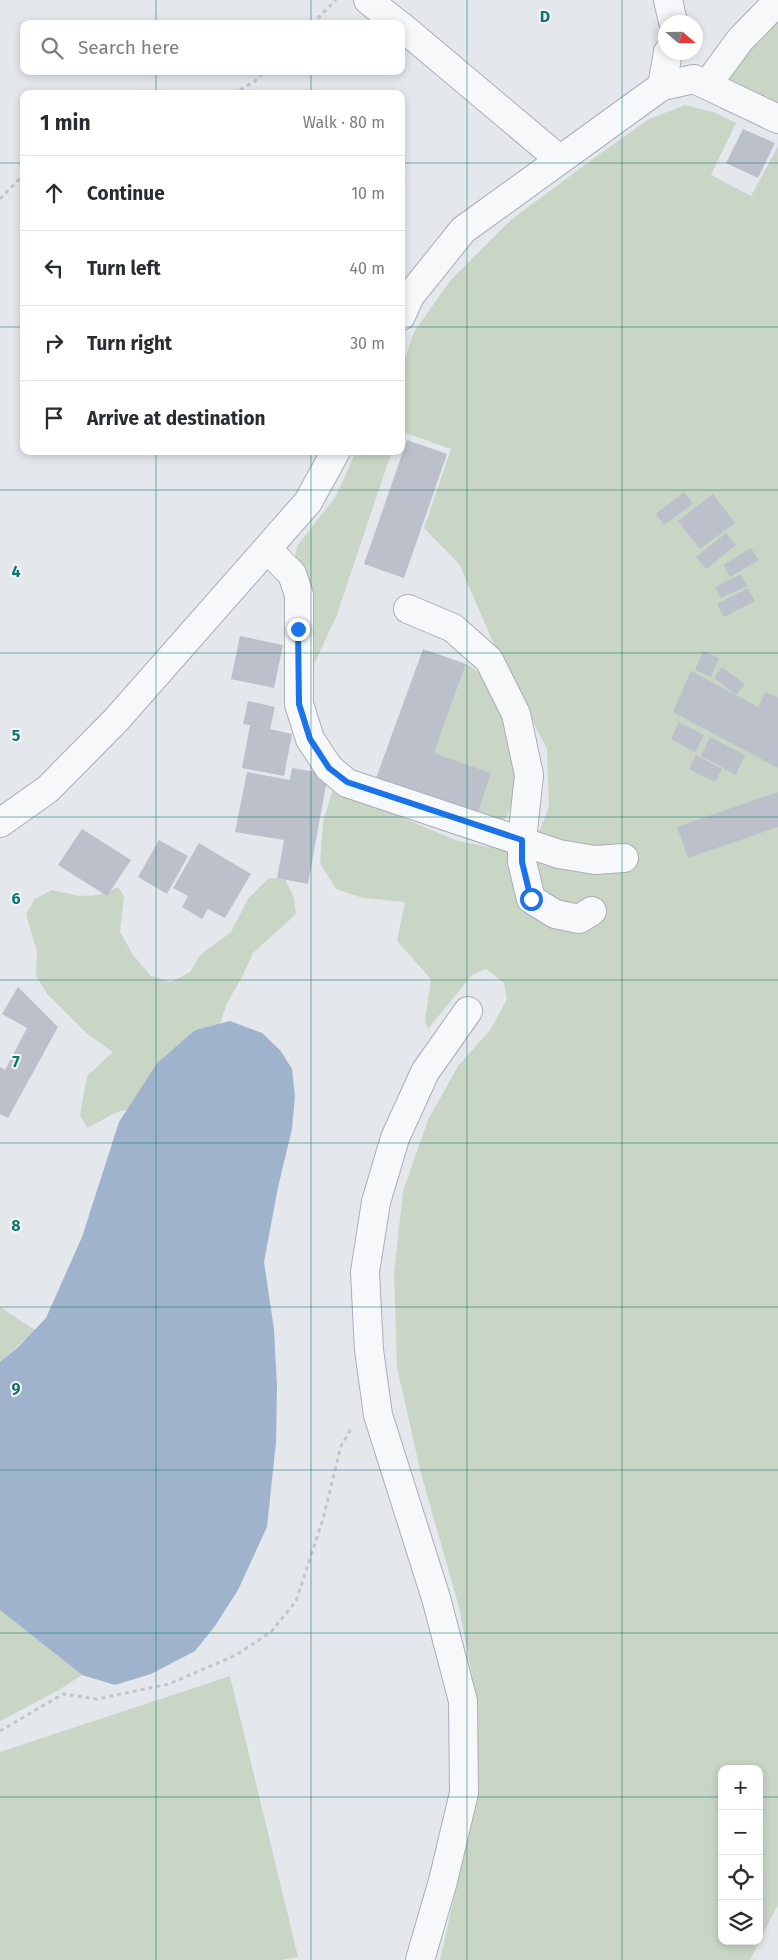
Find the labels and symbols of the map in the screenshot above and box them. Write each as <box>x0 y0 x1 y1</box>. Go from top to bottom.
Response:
text: D <box>540 7 550 26</box>
north arrow <box>658 15 703 60</box>
text: 4 <box>11 562 21 581</box>
route end <box>287 618 310 641</box>
text: 5 <box>12 726 21 745</box>
route start <box>520 888 543 911</box>
text: 6 <box>11 889 21 908</box>
text: 7 <box>12 1052 20 1071</box>
text: 8 <box>11 1216 21 1235</box>
text: 9 <box>12 1379 21 1398</box>

